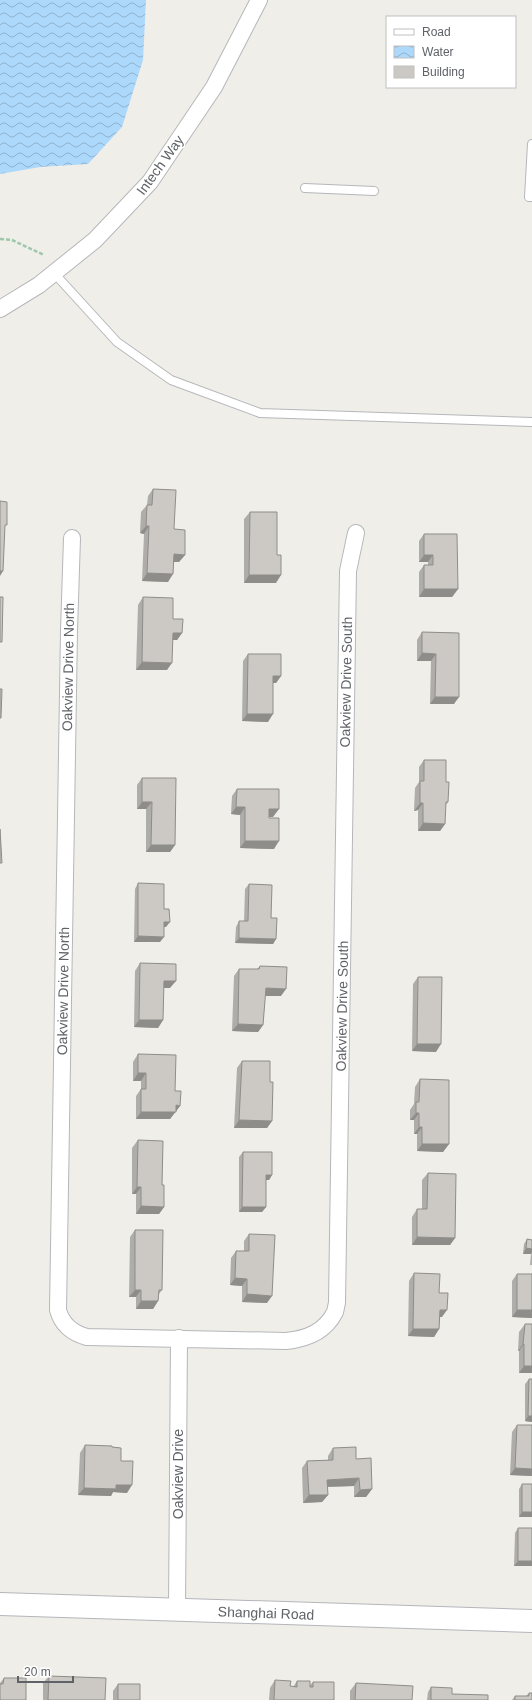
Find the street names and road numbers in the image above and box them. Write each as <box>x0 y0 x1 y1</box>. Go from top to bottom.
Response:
street label: Intech Way <box>133 132 187 198</box>
street label: Oakview Drive North <box>59 603 77 731</box>
street label: Oakview Drive South <box>337 617 355 747</box>
street label: Oakview Drive North <box>54 927 72 1055</box>
street label: Oakview Drive South <box>333 941 351 1071</box>
street label: Oakview Drive <box>170 1429 186 1519</box>
street label: Shanghai Road <box>217 1603 315 1623</box>

